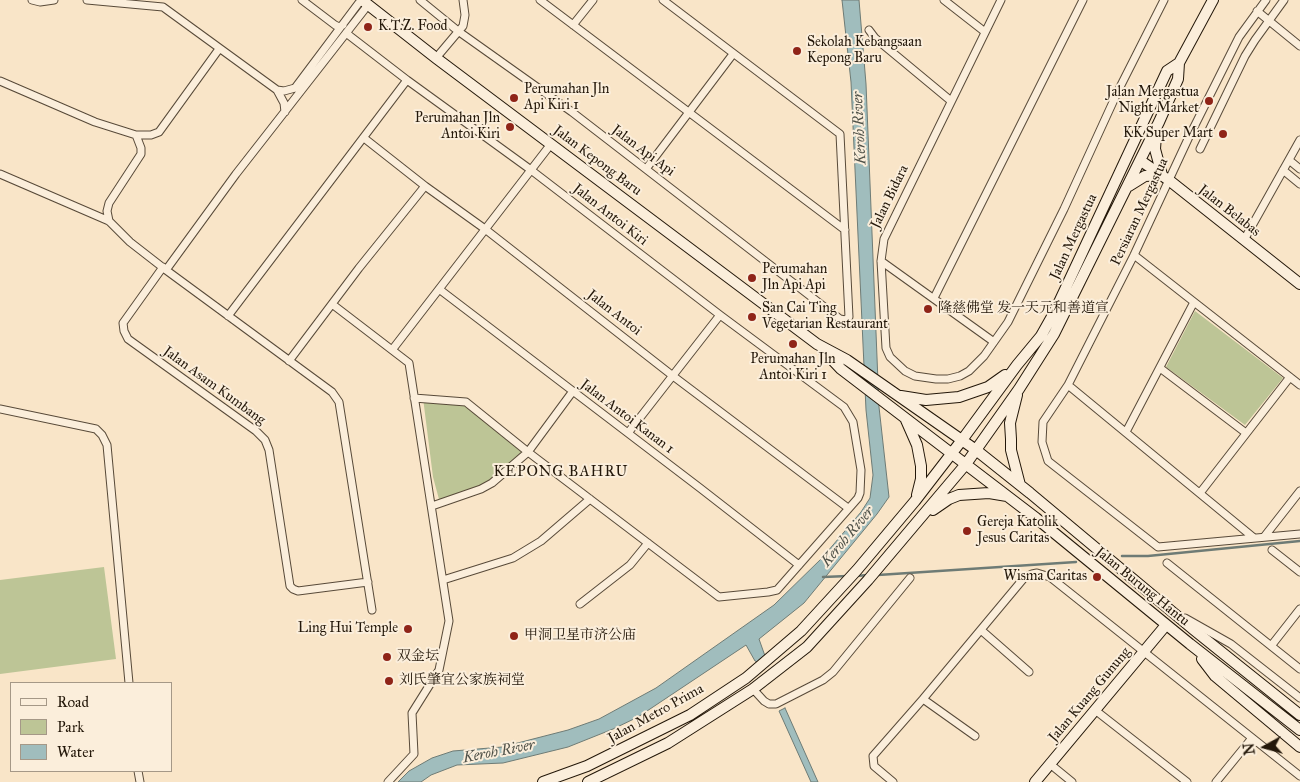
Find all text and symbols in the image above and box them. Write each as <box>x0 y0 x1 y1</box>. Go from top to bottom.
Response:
place label: K.T.Z. Food <box>378 19 448 35</box>
marker: K.T.Z. Food <box>362 21 374 33</box>
place label: Sekolah Kebangsaan Kepong Baru <box>807 35 922 68</box>
marker: Sekolah Kebangsaan Kepong Baru <box>791 45 803 57</box>
place label: Perumahan Jln Api Kiri 1 <box>524 82 609 114</box>
place label: Jalan Mergastua Night Market <box>1106 85 1199 118</box>
water label: Keroh River <box>849 91 871 165</box>
marker: Perumahan Jln Api Kiri 1 <box>508 92 520 104</box>
marker: Jalan Mergastua Night Market <box>1203 95 1215 107</box>
place label: Perumahan Jln Antoi Kiri <box>415 111 500 144</box>
marker: Perumahan Jln Antoi Kiri <box>504 121 516 133</box>
street label: Jalan Kepong Baru <box>549 122 645 200</box>
street label: Jalan Api Api <box>608 122 678 180</box>
place label: KK Super Mart <box>1123 126 1213 142</box>
marker: KK Super Mart <box>1217 128 1229 140</box>
street label: Persiaran Mergastua <box>1108 156 1172 268</box>
street label: Jalan Bidara <box>867 162 913 232</box>
street label: Jalan Antoi Kiri <box>569 181 651 249</box>
street label: Jalan Belabas <box>1195 182 1263 240</box>
street label: Jalan Mergastua <box>1047 191 1101 283</box>
place label: Perumahan Jln Api Api <box>762 262 827 294</box>
marker: Perumahan Jln Api Api <box>746 272 758 284</box>
street label: Jalan Antoi <box>583 287 645 339</box>
place label: San Cai Ting Vegetarian Restaurant <box>762 301 888 334</box>
place label: 隆慈佛堂 发一天元和善道宣 <box>938 301 1109 317</box>
marker: 隆慈佛堂 发一天元和善道宣 <box>922 303 934 315</box>
marker: San Cai Ting Vegetarian Restaurant <box>746 311 758 323</box>
marker: Perumahan Jln Antoi Kiri 1 <box>787 338 799 350</box>
street label: Jalan Asam Kumbang <box>160 343 268 429</box>
place label: Perumahan Jln Antoi Kiri 1 <box>750 352 836 384</box>
street label: Jalan Antoi Kanan 1 <box>577 376 677 458</box>
district label: KEPONG BAHRU <box>492 463 630 481</box>
water label: Keroh River <box>818 503 878 571</box>
place label: Gereja Katolik Jesus Caritas <box>977 515 1058 548</box>
marker: Gereja Katolik Jesus Caritas <box>961 525 973 537</box>
street label: Jalan Burung Hantu <box>1092 544 1192 630</box>
place label: Wisma Caritas <box>1004 569 1087 585</box>
marker: Wisma Caritas <box>1091 571 1103 583</box>
place label: Ling Hui Temple <box>298 621 398 637</box>
marker: Ling Hui Temple <box>402 623 414 635</box>
place label: 甲洞卫星市济公庙 <box>524 628 636 644</box>
marker: 甲洞卫星市济公庙 <box>508 630 520 642</box>
street label: Jalan Kuang Gunung <box>1045 644 1135 746</box>
place label: 双金坛 <box>397 649 439 665</box>
marker: 双金坛 <box>381 651 393 663</box>
place label: 刘氏肇宜公家族祠堂 <box>399 673 525 689</box>
marker: 刘氏肇宜公家族祠堂 <box>383 675 395 687</box>
street label: Jalan Metro Prima <box>605 681 707 747</box>
legend <box>10 682 172 772</box>
text: Road <box>57 693 89 711</box>
text: Park <box>57 718 84 736</box>
north arrow <box>1240 722 1290 772</box>
water label: Keroh River <box>461 736 537 768</box>
text: N <box>1240 742 1259 756</box>
text: Water <box>57 743 94 761</box>

